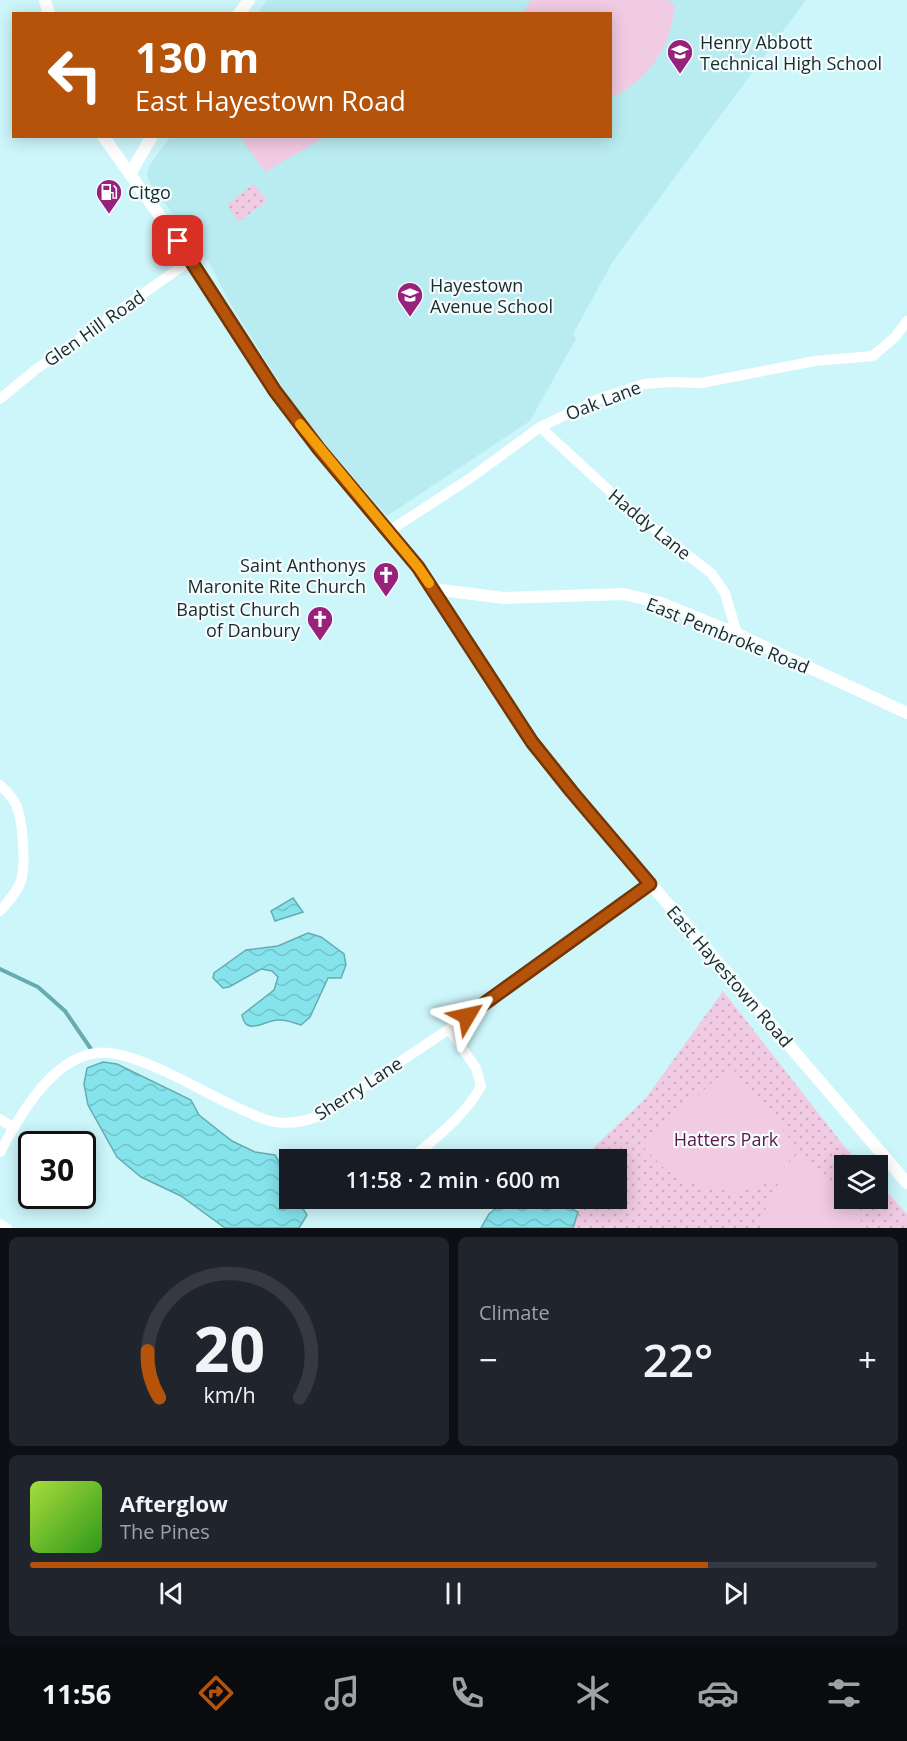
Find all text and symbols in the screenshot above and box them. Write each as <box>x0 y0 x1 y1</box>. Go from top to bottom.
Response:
text: 130 m <box>135 28 259 85</box>
place label: Henry Abbott Technical High School <box>700 30 882 75</box>
icon: left <box>36 36 114 114</box>
school or university icon: Henry Abbott Technical High School <box>665 37 695 75</box>
text: East Hayestown Road <box>135 82 406 119</box>
fuel station icon: Citgo <box>94 177 124 215</box>
place label: Citgo <box>128 180 171 204</box>
pin <box>152 215 203 266</box>
icon: arrive <box>161 224 194 257</box>
place label: Hayestown Avenue School <box>430 273 553 318</box>
school or university icon: Hayestown Avenue School <box>395 280 425 318</box>
street label: Glen Hill Road <box>39 284 149 372</box>
street label: Oak Lane <box>562 375 644 425</box>
street label: Haddy Lane <box>604 483 696 565</box>
place label: Saint Anthonys Maronite Rite Church <box>188 553 366 598</box>
church icon: Saint Anthonys Maronite Rite Church <box>371 560 401 598</box>
street label: East Pembroke Road <box>643 591 813 679</box>
place label: Baptist Church of Danbury <box>176 597 301 642</box>
church icon: Baptist Church of Danbury <box>305 604 335 642</box>
street label: East Hayestown Road <box>662 900 798 1052</box>
position arrow <box>435 984 499 1048</box>
street label: Sherry Lane <box>310 1051 406 1125</box>
park label: Hatters Park <box>674 1127 779 1151</box>
speed limit sign: 30 <box>18 1131 96 1209</box>
map controls <box>834 1155 888 1209</box>
button: layers <box>834 1155 888 1209</box>
text: 11:58 · 2 min · 600 m <box>345 1164 561 1194</box>
text: Climate <box>479 1299 550 1326</box>
text: 20 <box>193 1305 265 1390</box>
text: 22° <box>643 1329 713 1390</box>
text: − <box>479 1337 498 1382</box>
text: + <box>858 1337 877 1382</box>
text: km/h <box>203 1381 255 1410</box>
text: Afterglow <box>120 1488 228 1518</box>
text: The Pines <box>120 1518 210 1545</box>
icon: previous <box>155 1577 188 1610</box>
icon: pause <box>437 1577 470 1610</box>
icon: next <box>719 1577 752 1610</box>
icon: directions <box>195 1672 237 1714</box>
icon: music <box>321 1672 363 1714</box>
icon: phone <box>446 1672 488 1714</box>
icon: climate <box>572 1672 614 1714</box>
icon: car <box>697 1672 739 1714</box>
icon: filters <box>823 1672 865 1714</box>
text: 11:56 <box>42 1675 111 1712</box>

